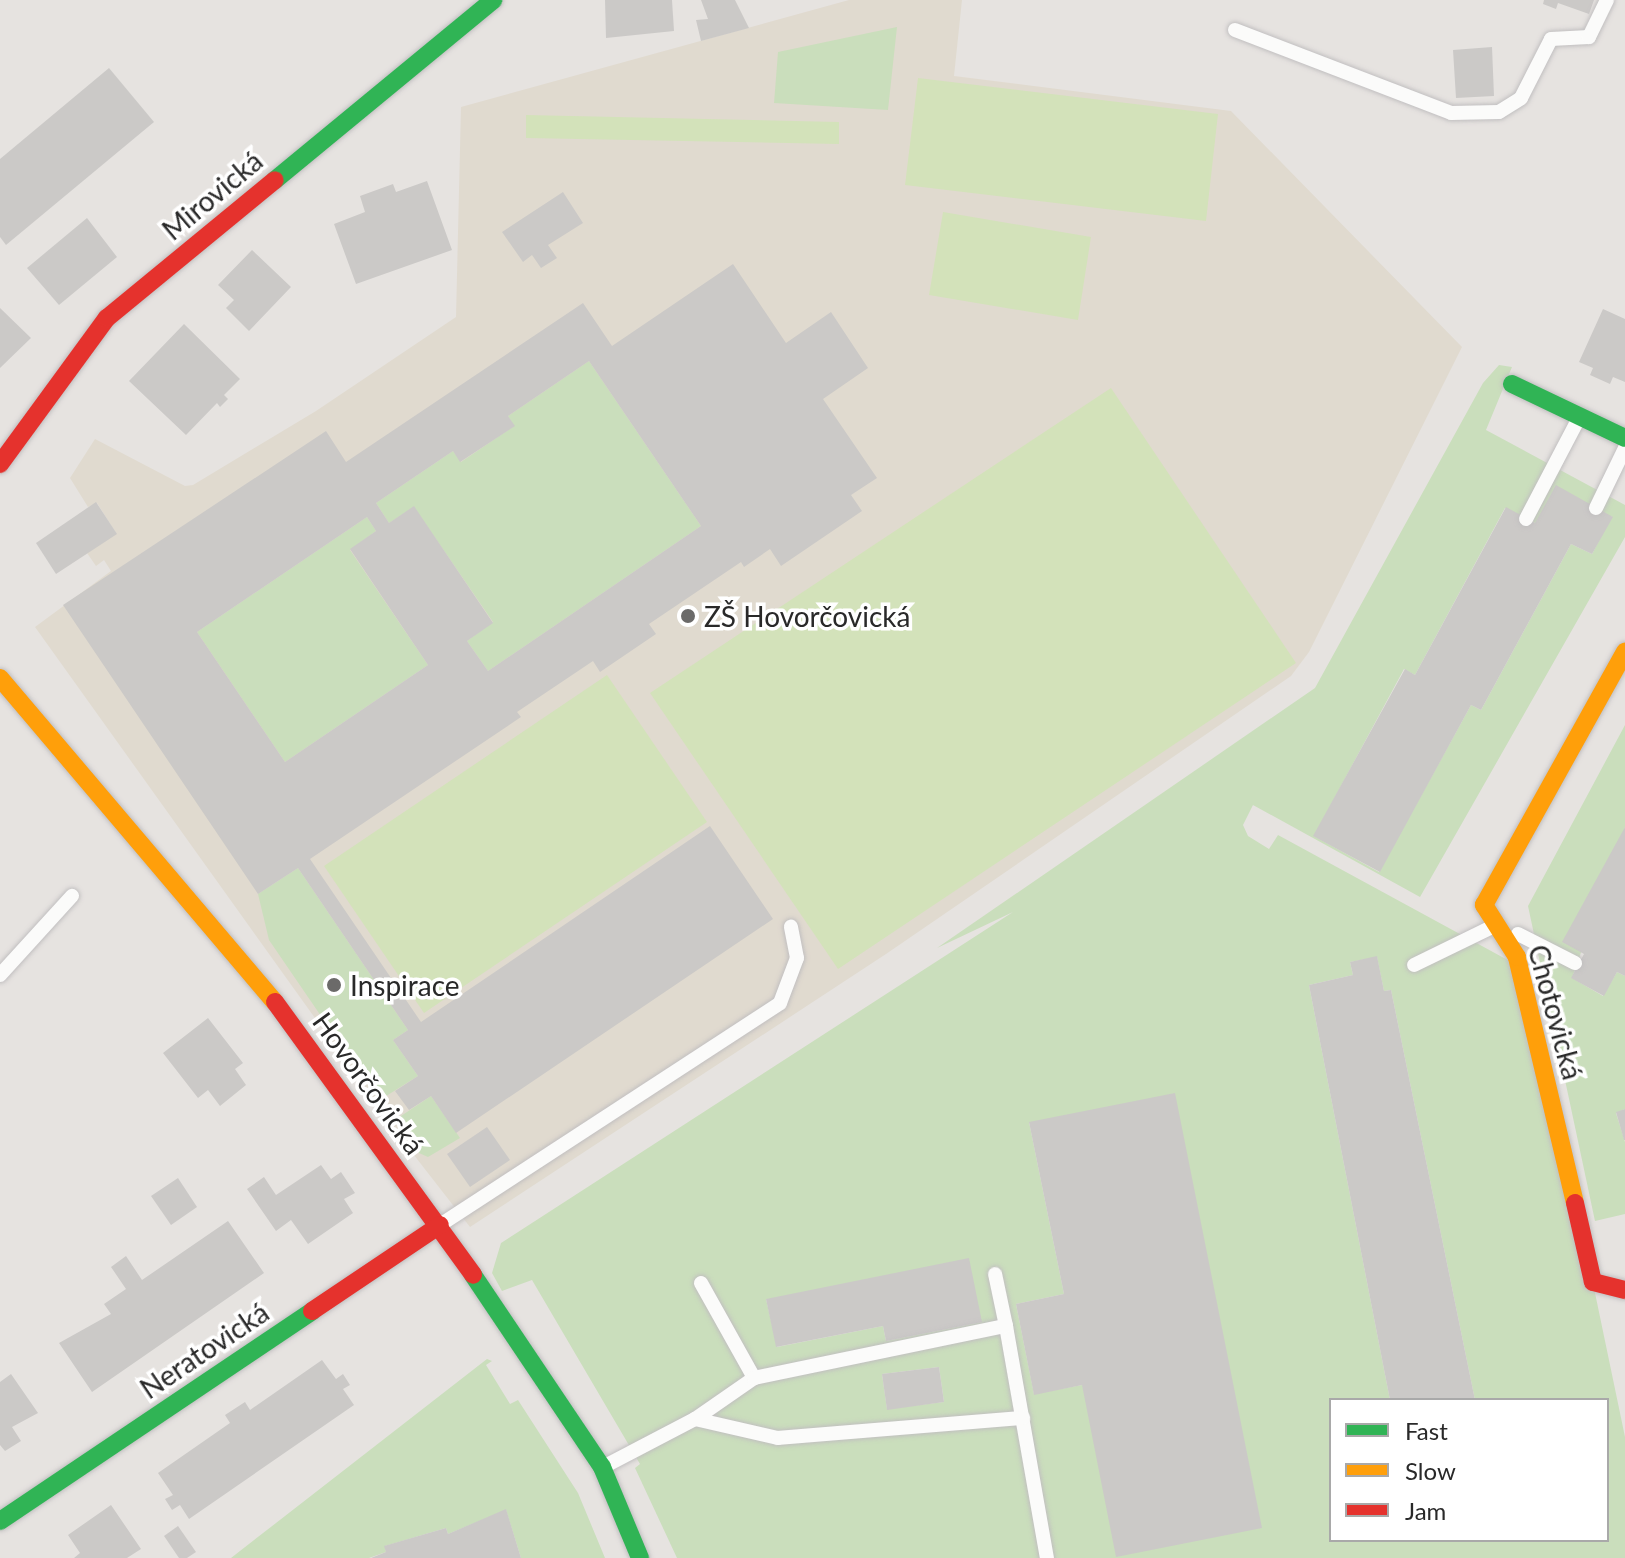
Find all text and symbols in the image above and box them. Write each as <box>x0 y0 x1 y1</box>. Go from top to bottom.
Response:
street label: Mirovická <box>155 143 269 247</box>
place label: ZŠ Hovorčovická <box>704 599 910 633</box>
marker: ZŠ Hovorčovická <box>679 607 697 625</box>
street label: Chotovická <box>1522 941 1590 1083</box>
place label: Inspirace <box>350 968 460 1002</box>
marker: Inspirace <box>325 976 343 994</box>
street label: Hovorčovická <box>306 1005 432 1161</box>
street label: Neratovická <box>133 1295 275 1405</box>
legend <box>1329 1398 1609 1542</box>
text: Fast <box>1405 1416 1448 1445</box>
text: Slow <box>1405 1456 1456 1485</box>
text: Jam <box>1405 1496 1446 1525</box>

